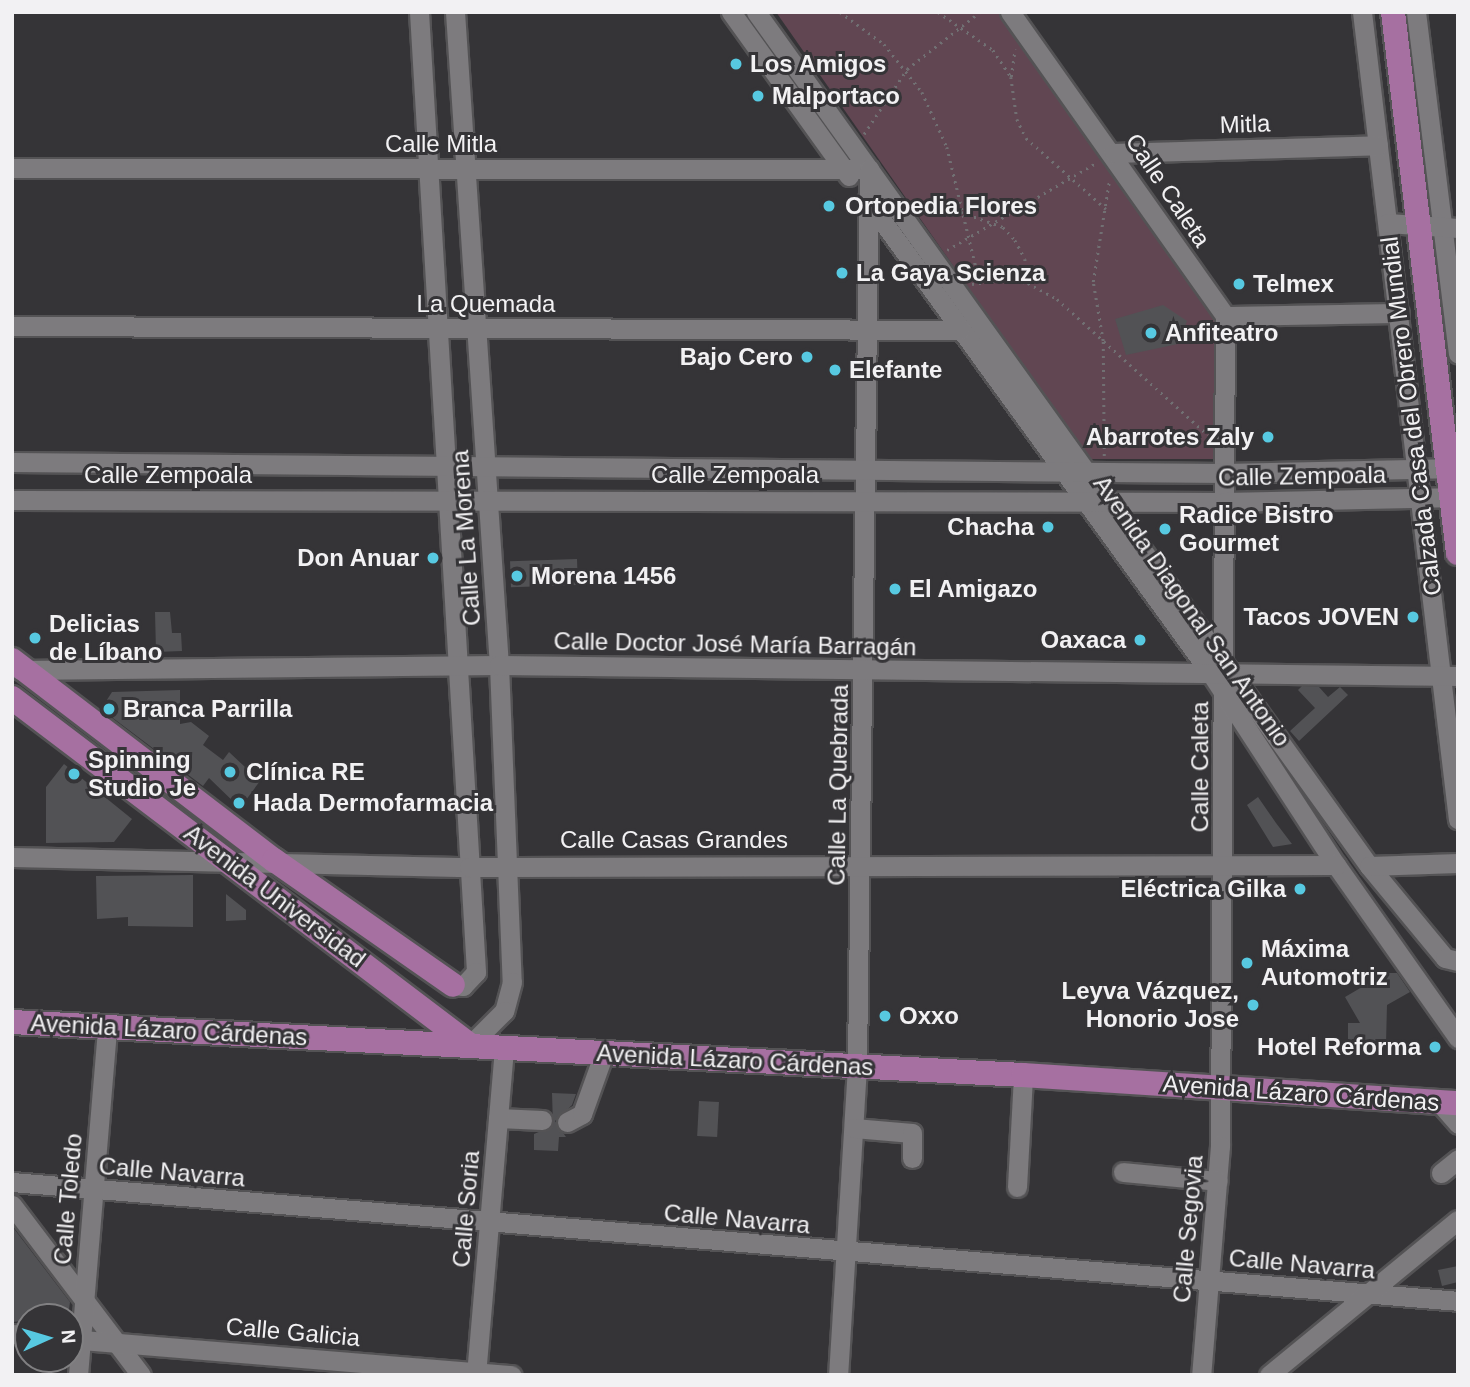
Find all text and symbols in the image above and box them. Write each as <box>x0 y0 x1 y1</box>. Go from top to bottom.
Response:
place label: Los Amigos <box>750 50 887 78</box>
marker: Los Amigos <box>728 56 744 72</box>
place label: Malportaco <box>772 82 900 110</box>
marker: Malportaco <box>750 88 766 104</box>
street label: Mitla <box>1219 109 1271 139</box>
street label: Calle Caleta <box>1120 128 1216 252</box>
street label: Calle Mitla <box>385 130 497 158</box>
place label: Ortopedia Flores <box>845 192 1037 220</box>
marker: Ortopedia Flores <box>819 196 839 216</box>
street label: Calzada Casa del Obrero Mundial <box>1375 235 1447 597</box>
place label: La Gaya Scienza <box>856 259 1045 287</box>
marker: La Gaya Scienza <box>834 265 850 281</box>
place label: Telmex <box>1253 270 1334 298</box>
marker: Telmex <box>1231 276 1247 292</box>
street label: La Quemada <box>417 290 555 318</box>
place label: Anfiteatro <box>1165 319 1278 347</box>
marker: Anfiteatro <box>1143 325 1159 341</box>
place label: Bajo Cero <box>680 343 793 371</box>
marker: Bajo Cero <box>799 349 815 365</box>
place label: Elefante <box>849 356 942 384</box>
marker: Elefante <box>827 362 843 378</box>
place label: Abarrotes Zaly <box>1086 423 1254 451</box>
marker: Abarrotes Zaly <box>1260 429 1276 445</box>
street label: Calle La Morena <box>445 449 487 627</box>
street label: Calle Zempoala <box>1218 460 1386 492</box>
street label: Calle Zempoala <box>84 461 252 489</box>
street label: Calle Zempoala <box>651 461 819 489</box>
street label: Avenida Diagonal San Antonio <box>1087 470 1297 752</box>
place label: Radice Bistro Gourmet <box>1179 501 1334 557</box>
place label: Chacha <box>947 513 1034 541</box>
marker: Chacha <box>1040 519 1056 535</box>
marker: Radice Bistro Gourmet <box>1157 521 1173 537</box>
place label: Don Anuar <box>296 544 419 572</box>
marker: Don Anuar <box>425 550 441 566</box>
place label: Morena 1456 <box>531 562 676 590</box>
marker: Morena 1456 <box>509 568 525 584</box>
place label: El Amigazo <box>909 575 1038 603</box>
marker: El Amigazo <box>887 581 903 597</box>
place label: Tacos JOVEN <box>1243 603 1399 631</box>
marker: Tacos JOVEN <box>1405 609 1421 625</box>
place label: Delicias de Líbano <box>49 610 162 666</box>
street label: Calle Doctor José María Barragán <box>553 626 917 662</box>
place label: Oaxaca <box>1041 626 1126 654</box>
marker: Delicias de Líbano <box>27 630 43 646</box>
marker: Oaxaca <box>1132 632 1148 648</box>
street label: Calle La Quebrada <box>822 684 854 886</box>
place label: Branca Parrilla <box>123 695 292 723</box>
marker: Branca Parrilla <box>101 701 117 717</box>
street label: Calle Caleta <box>1186 702 1214 832</box>
place label: Spinning Studio Je <box>88 746 196 802</box>
place label: Clínica RE <box>246 758 365 786</box>
marker: Clínica RE <box>220 762 240 782</box>
marker: Spinning Studio Je <box>66 766 82 782</box>
place label: Hada Dermofarmacia <box>253 789 493 817</box>
marker: Hada Dermofarmacia <box>231 795 247 811</box>
street label: Avenida Universidad <box>179 818 371 974</box>
street label: Calle Casas Grandes <box>560 826 788 854</box>
place label: Eléctrica Gilka <box>1121 875 1286 903</box>
marker: Eléctrica Gilka <box>1292 881 1308 897</box>
place label: Máxima Automotriz <box>1261 935 1388 991</box>
marker: Máxima Automotriz <box>1239 955 1255 971</box>
place label: Leyva Vázquez, Honorio Jose <box>1062 977 1239 1033</box>
marker: Leyva Vázquez, Honorio Jose <box>1245 997 1261 1013</box>
place label: Oxxo <box>899 1002 959 1030</box>
street label: Avenida Lázaro Cárdenas <box>30 1008 308 1052</box>
marker: Oxxo <box>877 1008 893 1024</box>
place label: Hotel Reforma <box>1257 1033 1421 1061</box>
street label: Avenida Lázaro Cárdenas <box>596 1038 874 1082</box>
marker: Hotel Reforma <box>1427 1039 1443 1055</box>
street label: Avenida Lázaro Cárdenas <box>1162 1069 1440 1117</box>
street label: Calle Toledo <box>48 1132 88 1266</box>
street label: Calle Soria <box>447 1149 485 1269</box>
street label: Calle Navarra <box>98 1151 246 1193</box>
street label: Calle Segovia <box>1167 1154 1209 1304</box>
street label: Calle Navarra <box>663 1198 811 1240</box>
street label: Calle Navarra <box>1228 1243 1376 1285</box>
north arrow <box>14 1303 84 1373</box>
street label: Calle Galicia <box>225 1312 361 1352</box>
text: N <box>57 1329 79 1344</box>

